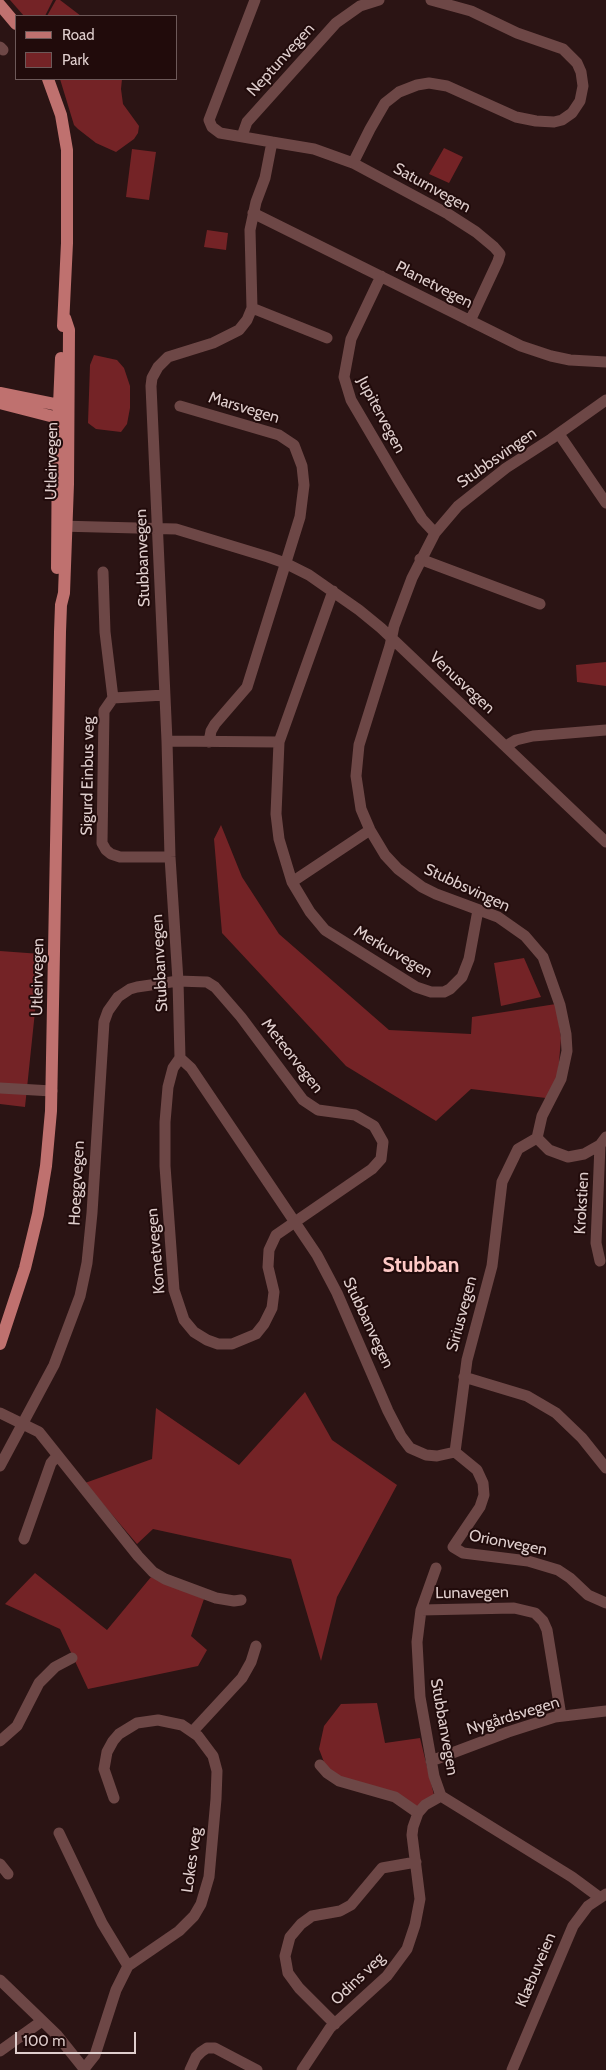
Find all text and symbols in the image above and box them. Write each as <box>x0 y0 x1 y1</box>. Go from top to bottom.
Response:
legend <box>15 15 178 80</box>
street label: Neptunvegen <box>243 20 319 100</box>
text: Road <box>62 26 95 44</box>
text: Park <box>62 51 89 69</box>
street label: Saturnvegen <box>390 159 474 217</box>
street label: Planetvegen <box>392 257 476 313</box>
street label: Jupitervegen <box>353 373 409 457</box>
street label: Marsvegen <box>206 388 282 428</box>
street label: Utleirvegen <box>42 422 62 500</box>
street label: Stubbsvingen <box>454 424 540 492</box>
street label: Stubbanvegen <box>132 509 154 607</box>
street label: Venusvegen <box>425 648 499 718</box>
street label: Sigurd Einbus veg <box>77 716 99 836</box>
street label: Stubbsvingen <box>421 860 513 916</box>
street label: Stubbanvegen <box>148 914 172 1012</box>
street label: Merkurvegen <box>350 922 436 982</box>
street label: Utleirvegen <box>28 938 48 1016</box>
street label: Meteorvegen <box>257 1015 327 1097</box>
street label: Hoeggvegen <box>65 1140 89 1226</box>
street label: Krokstien <box>571 1171 593 1235</box>
street label: Kometvegen <box>143 1207 169 1295</box>
district label: Stubban <box>383 1253 459 1279</box>
street label: Stubbanvegen <box>339 1274 397 1372</box>
street label: Siriusvegen <box>443 1274 481 1354</box>
street label: Orionvegen <box>467 1526 549 1560</box>
street label: Lunavegen <box>435 1583 509 1603</box>
street label: Stubbanvegen <box>426 1677 462 1777</box>
street label: Nygårdsvegen <box>464 1693 562 1739</box>
street label: Lokes veg <box>178 1826 206 1894</box>
street label: Klæbuveien <box>512 1930 560 2010</box>
street label: Odins veg <box>327 1949 389 2009</box>
scale bar <box>18 2022 139 2054</box>
text: 100 m <box>23 2032 65 2050</box>

